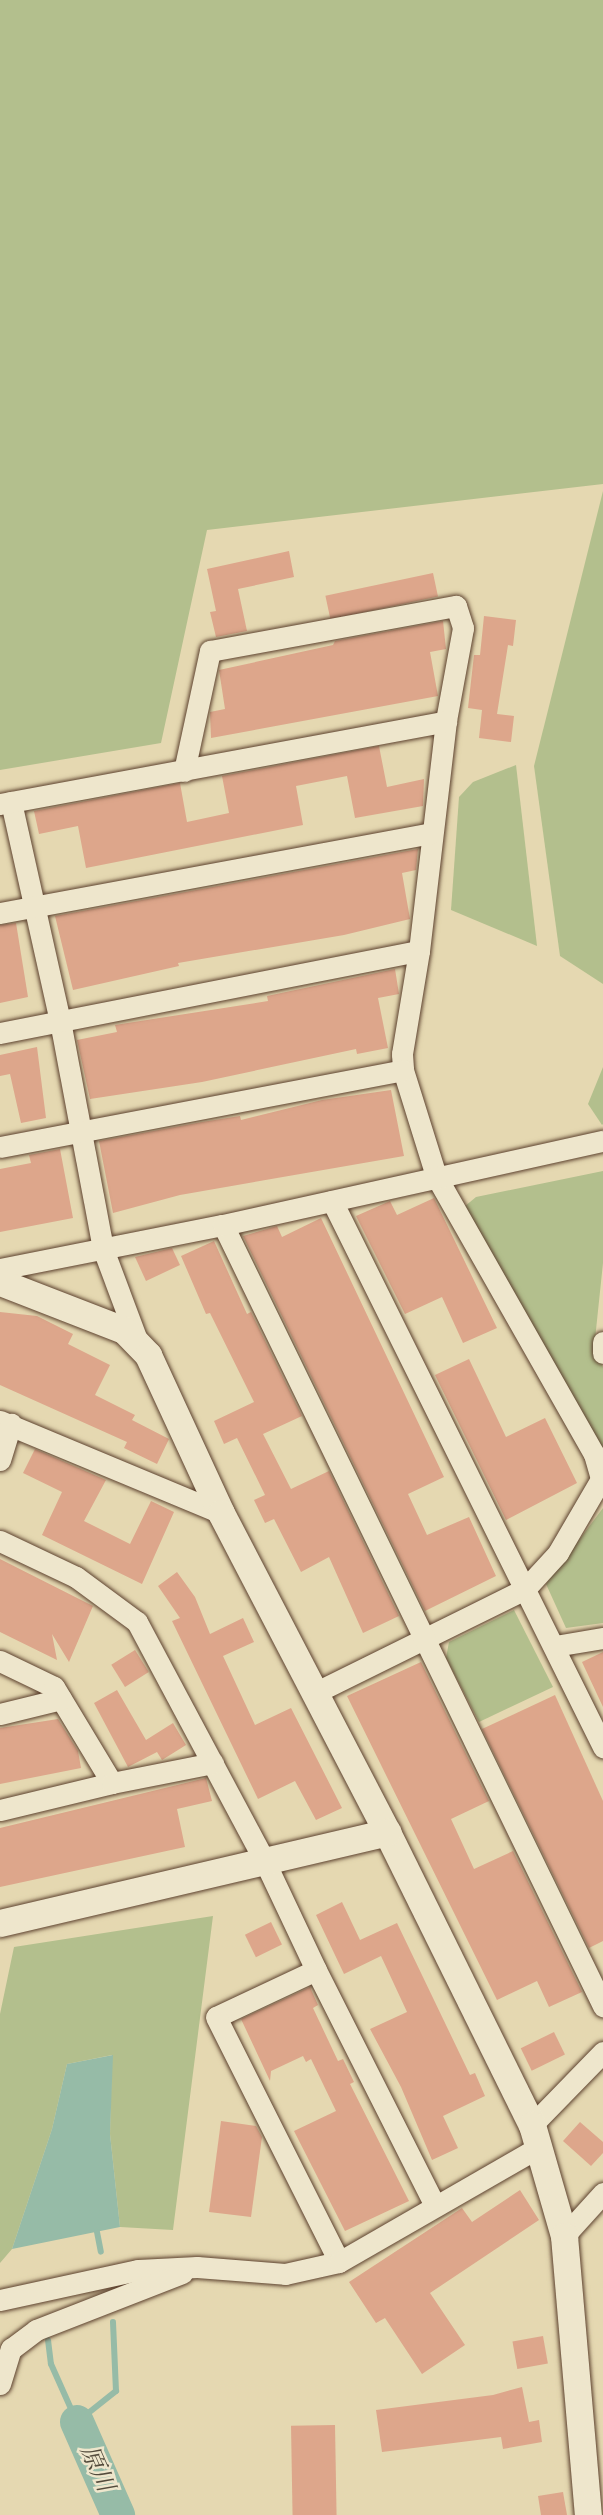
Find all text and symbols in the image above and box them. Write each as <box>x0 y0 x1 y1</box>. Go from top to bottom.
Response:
water label: 原川 <box>75 2440 121 2496</box>

